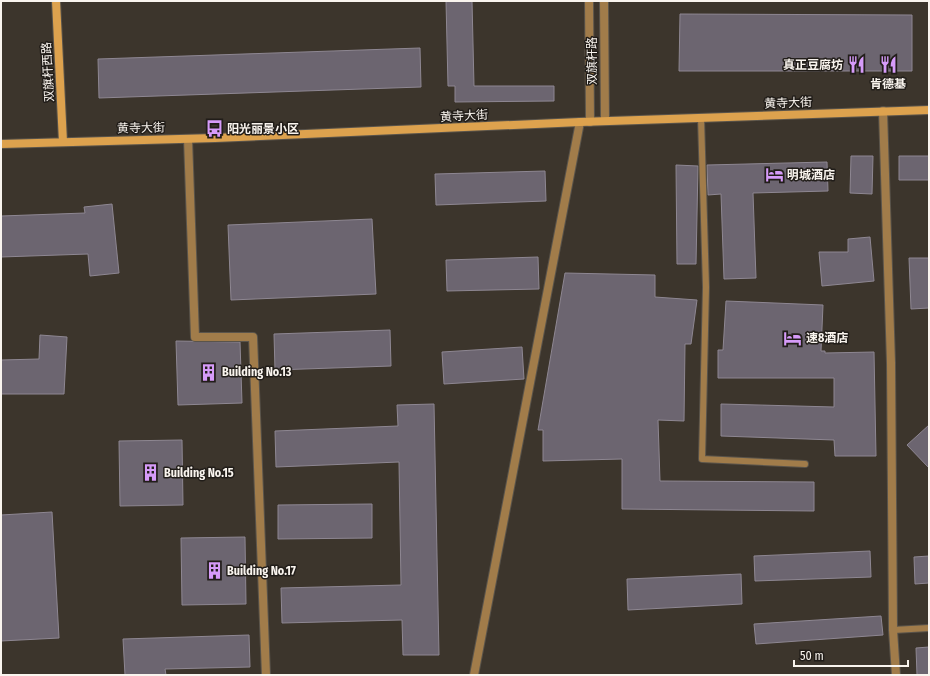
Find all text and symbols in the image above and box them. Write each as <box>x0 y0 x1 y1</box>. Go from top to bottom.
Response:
street label: 双旗杆路 <box>585 37 599 85</box>
street label: 双旗杆西路 <box>39 42 57 102</box>
restaurant icon: 真正豆腐坊 <box>846 55 866 75</box>
restaurant icon: 肯德基 <box>878 55 898 75</box>
place label: 真正豆腐坊 <box>783 58 843 72</box>
place label: 肯德基 <box>870 77 906 91</box>
street label: 黄寺大街 <box>764 95 812 111</box>
street label: 黄寺大街 <box>440 108 488 124</box>
bus stop icon: 阳光丽景小区 <box>204 119 224 139</box>
street label: 黄寺大街 <box>117 121 165 135</box>
place label: 阳光丽景小区 <box>227 122 299 136</box>
hotel icon: 明城酒店 <box>764 165 784 185</box>
place label: 明城酒店 <box>787 168 835 182</box>
hotel icon: 速8酒店 <box>783 328 803 348</box>
place label: 速8酒店 <box>806 331 848 345</box>
building icon: Building No.13 <box>199 362 219 382</box>
place label: Building No.13 <box>222 365 292 379</box>
building icon: Building No.15 <box>141 463 161 483</box>
place label: Building No.15 <box>164 466 234 480</box>
building icon: Building No.17 <box>204 561 224 581</box>
place label: Building No.17 <box>227 564 296 578</box>
scale bar <box>794 642 908 668</box>
text: 50 m <box>800 649 824 663</box>

